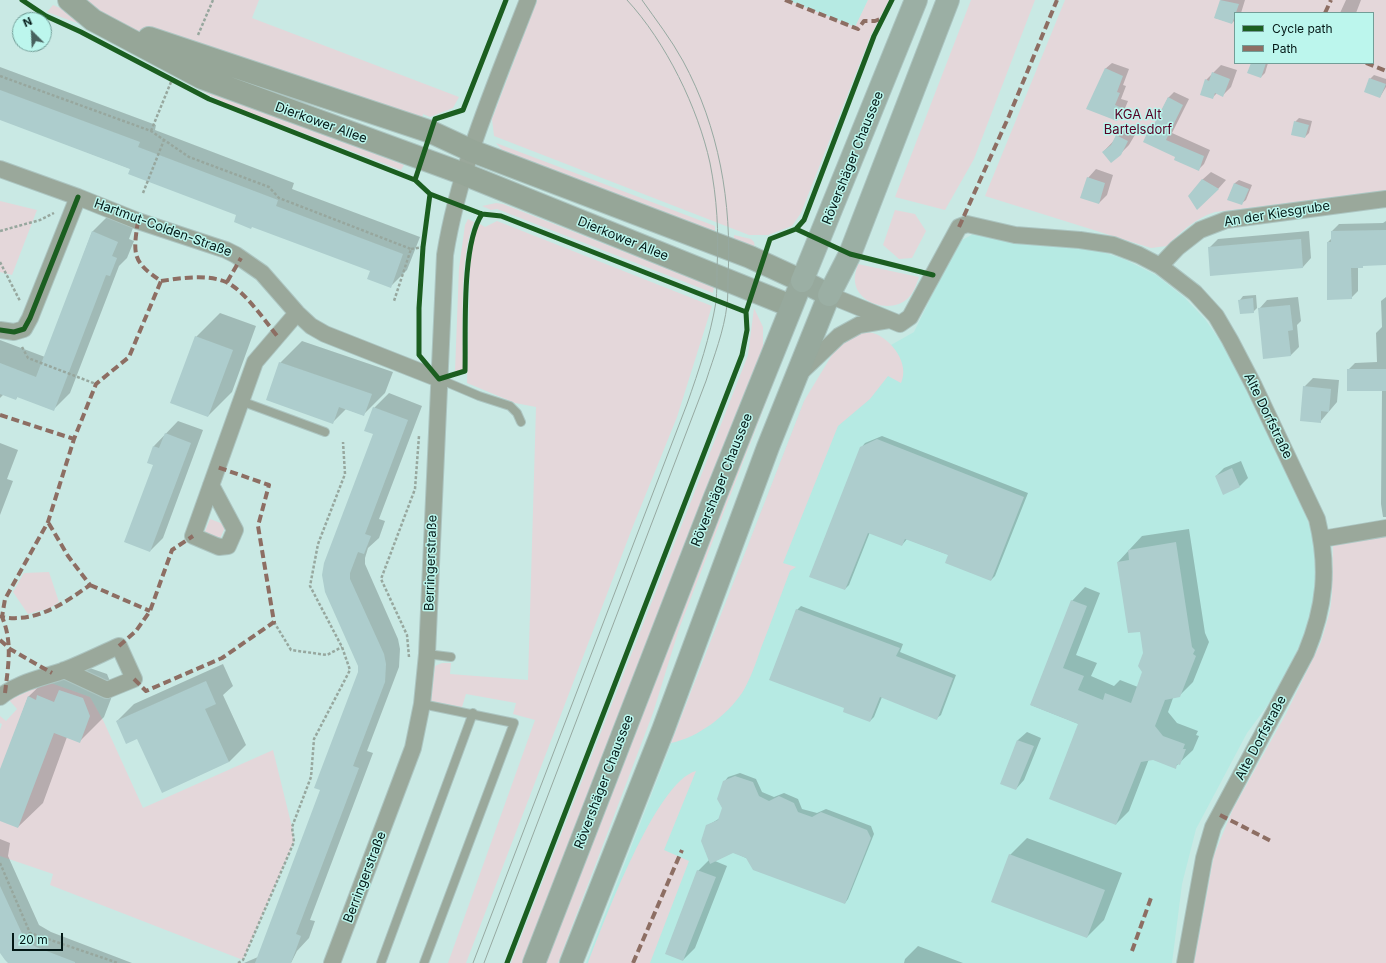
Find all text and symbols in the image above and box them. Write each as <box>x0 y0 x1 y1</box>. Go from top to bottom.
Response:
north arrow <box>12 12 52 52</box>
legend <box>1234 12 1374 64</box>
text: N <box>21 14 34 30</box>
text: Cycle path <box>1272 21 1333 36</box>
text: Path <box>1272 41 1297 56</box>
street label: Rövershäger Chaussee <box>819 89 887 227</box>
street label: Dierkower Allee <box>273 99 369 147</box>
park label: KGA Alt Bartelsdorf <box>1104 107 1172 138</box>
street label: Hartmut-Colden-Straße <box>92 196 234 260</box>
street label: An der Kiesgrube <box>1223 198 1331 230</box>
street label: Dierkower Allee <box>575 214 671 264</box>
street label: Alte Dorfstraße <box>1241 371 1295 461</box>
street label: Rövershäger Chaussee <box>688 411 756 549</box>
street label: Berringerstraße <box>422 515 440 611</box>
street label: Alte Dorfstraße <box>1232 693 1290 783</box>
street label: Rövershäger Chaussee <box>571 713 637 851</box>
street label: Berringerstraße <box>340 829 390 925</box>
scale bar <box>14 925 65 951</box>
text: 20 m <box>19 932 48 947</box>

